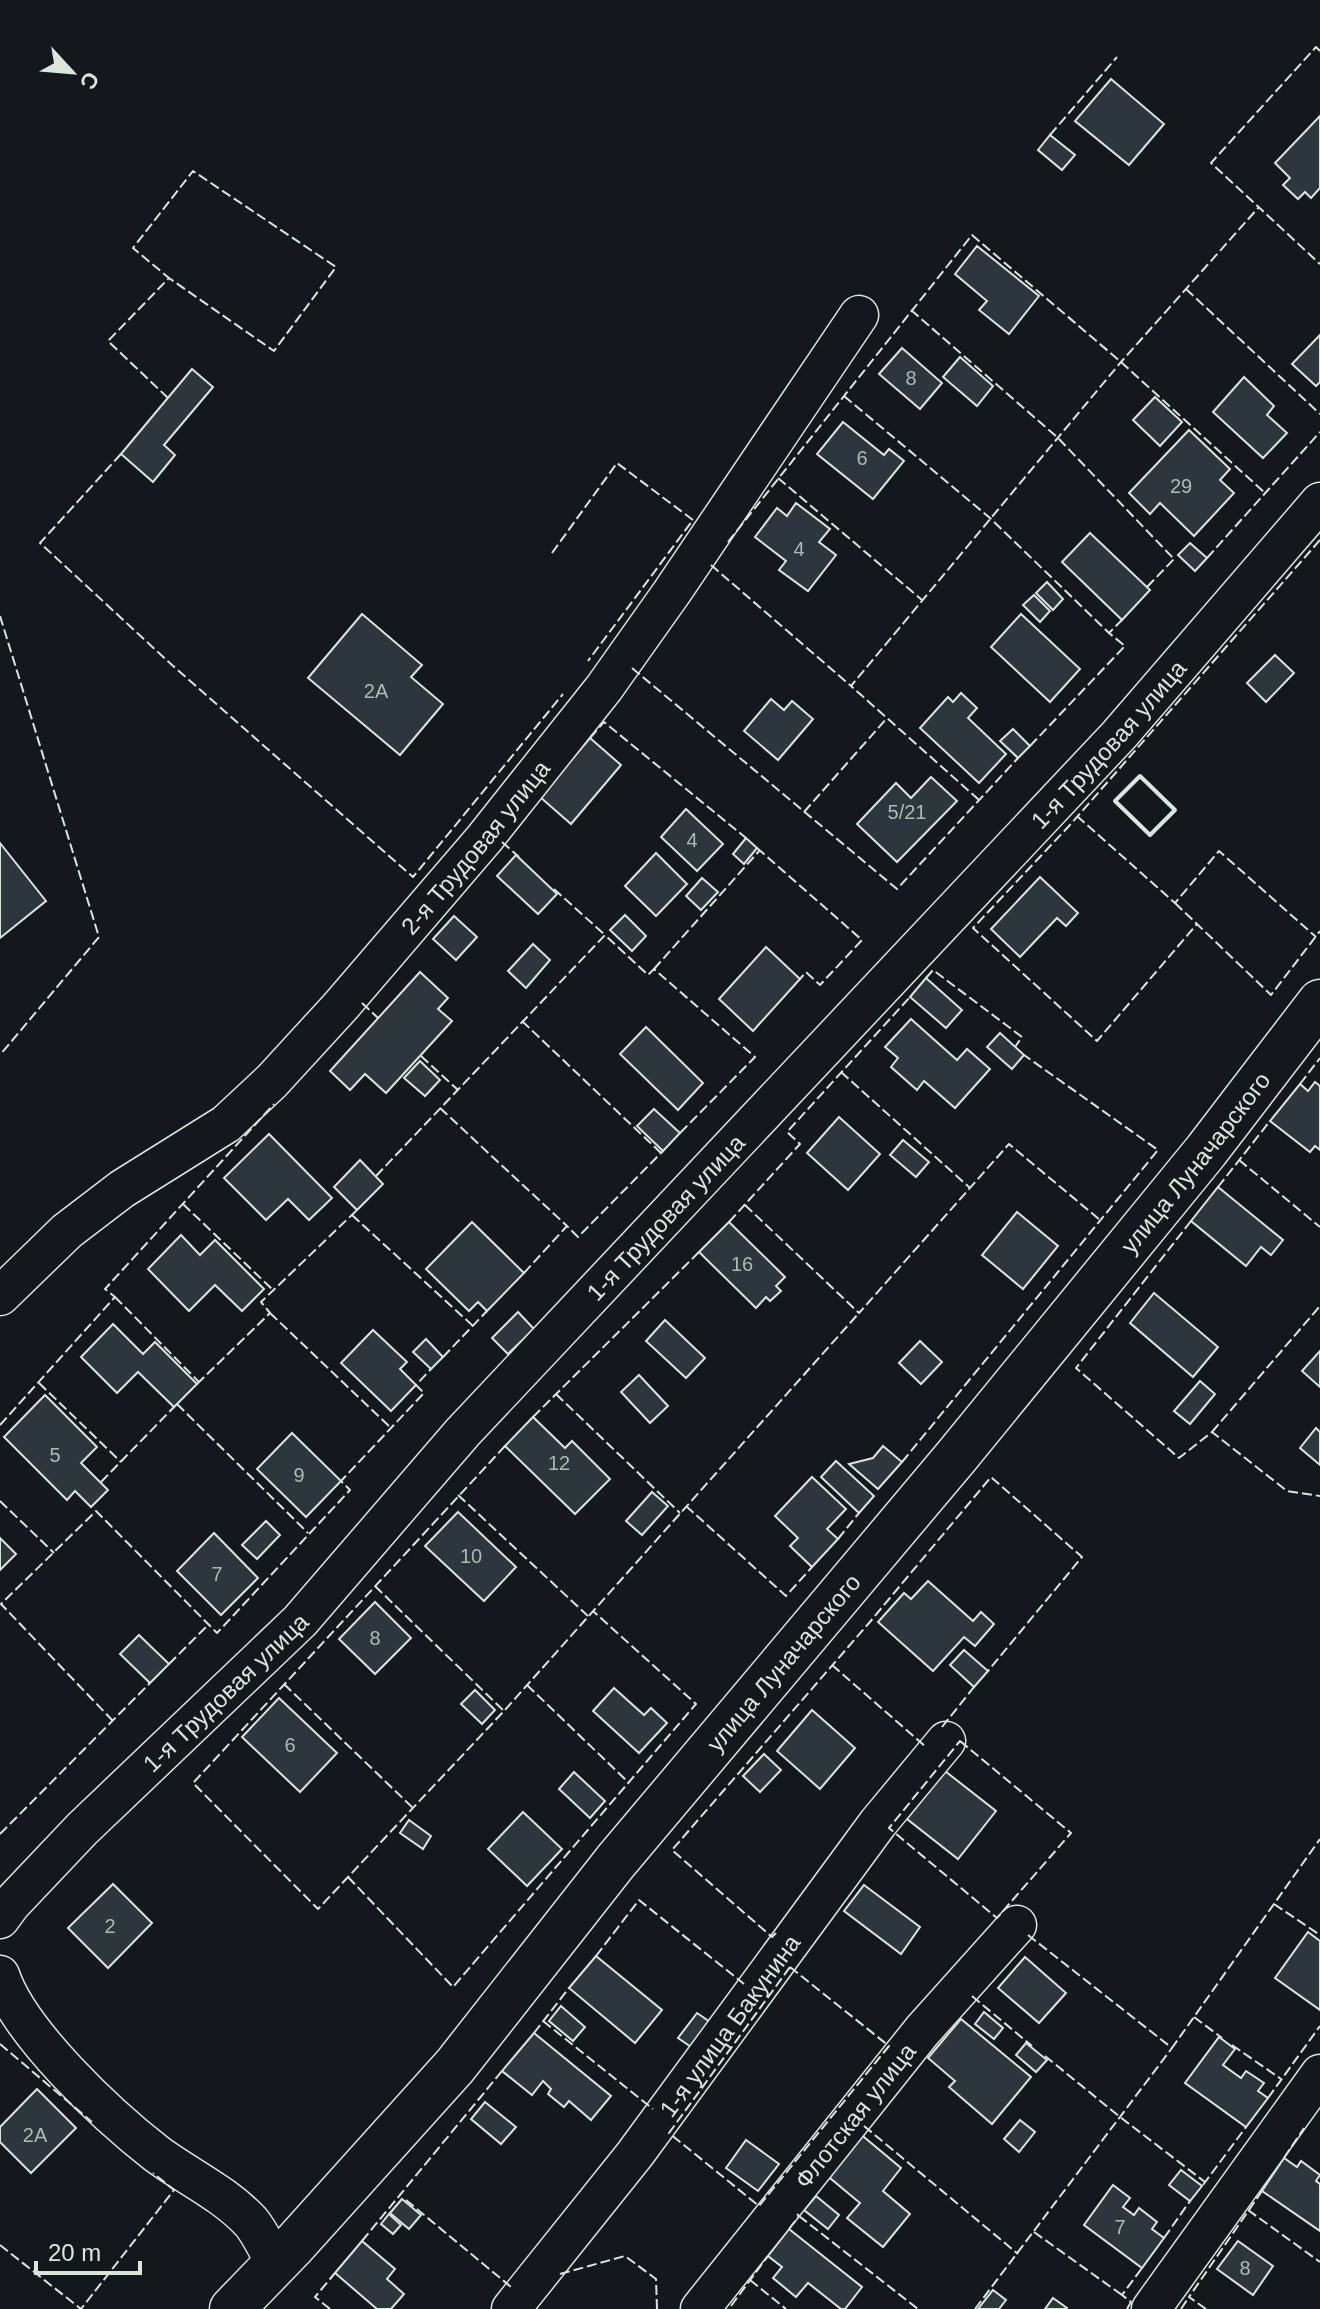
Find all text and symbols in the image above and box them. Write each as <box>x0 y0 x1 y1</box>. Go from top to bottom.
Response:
north arrow <box>32 32 112 112</box>
text: С <box>75 68 104 93</box>
house number: 8 <box>905 367 917 389</box>
house number: 6 <box>856 447 868 469</box>
house number: 29 <box>1170 475 1192 497</box>
house number: 4 <box>793 538 805 560</box>
street label: 1-я Трудовая улица <box>1025 654 1192 834</box>
house number: 2А <box>364 680 389 702</box>
street label: 2-я Трудовая улица <box>395 754 555 939</box>
house number: 5/21 <box>888 801 926 823</box>
house number: 4 <box>686 829 698 851</box>
street label: улица Луначарского <box>1115 1066 1275 1258</box>
street label: 1-я Трудовая улица <box>581 1128 750 1305</box>
house number: 16 <box>731 1253 753 1275</box>
house number: 5 <box>49 1444 61 1466</box>
house number: 12 <box>548 1452 570 1474</box>
house number: 9 <box>293 1464 305 1486</box>
house number: 10 <box>460 1545 482 1567</box>
house number: 7 <box>211 1563 223 1585</box>
street label: улица Луначарского <box>701 1568 865 1757</box>
street label: 1-я Трудовая улица <box>137 1607 314 1777</box>
house number: 8 <box>369 1627 381 1649</box>
house number: 6 <box>284 1734 296 1756</box>
house number: 2 <box>104 1915 116 1937</box>
street label: 1-я улица Бакунина <box>654 1929 805 2122</box>
street label: Флотская улица <box>789 2037 921 2193</box>
house number: 2А <box>23 2124 48 2146</box>
house number: 7 <box>1114 2216 1126 2238</box>
scale bar <box>36 2225 140 2275</box>
text: 20 m <box>48 2239 101 2266</box>
house number: 8 <box>1239 2257 1251 2279</box>

